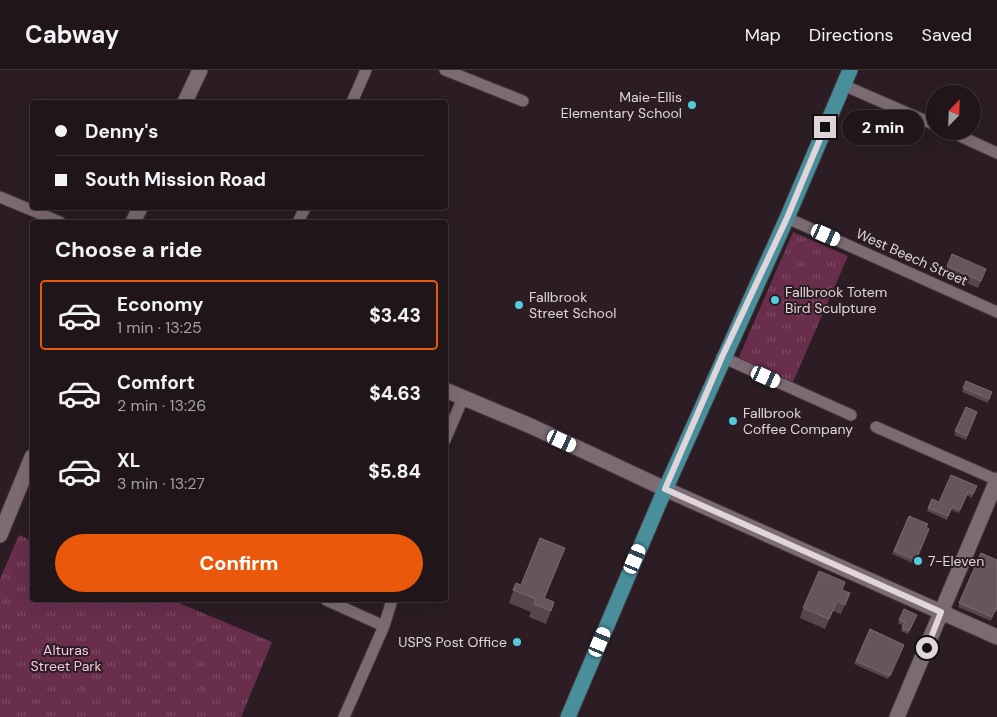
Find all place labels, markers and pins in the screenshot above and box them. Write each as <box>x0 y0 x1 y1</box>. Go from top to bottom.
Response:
place label: Maie-Ellis Elementary School <box>561 88 682 122</box>
marker: Maie-Ellis Elementary School <box>686 99 698 111</box>
place label: Fallbrook Totem Bird Sculpture <box>785 283 887 317</box>
place label: Fallbrook Street School <box>529 288 616 322</box>
marker: Fallbrook Totem Bird Sculpture <box>769 294 781 306</box>
marker: Fallbrook Street School <box>513 299 525 311</box>
place label: Fallbrook Coffee Company <box>743 404 853 438</box>
marker: Fallbrook Coffee Company <box>727 415 739 427</box>
place label: 7-Eleven <box>928 552 984 570</box>
marker: 7-Eleven <box>912 555 924 567</box>
place label: USPS Post Office <box>398 633 507 651</box>
marker: USPS Post Office <box>511 636 523 648</box>

